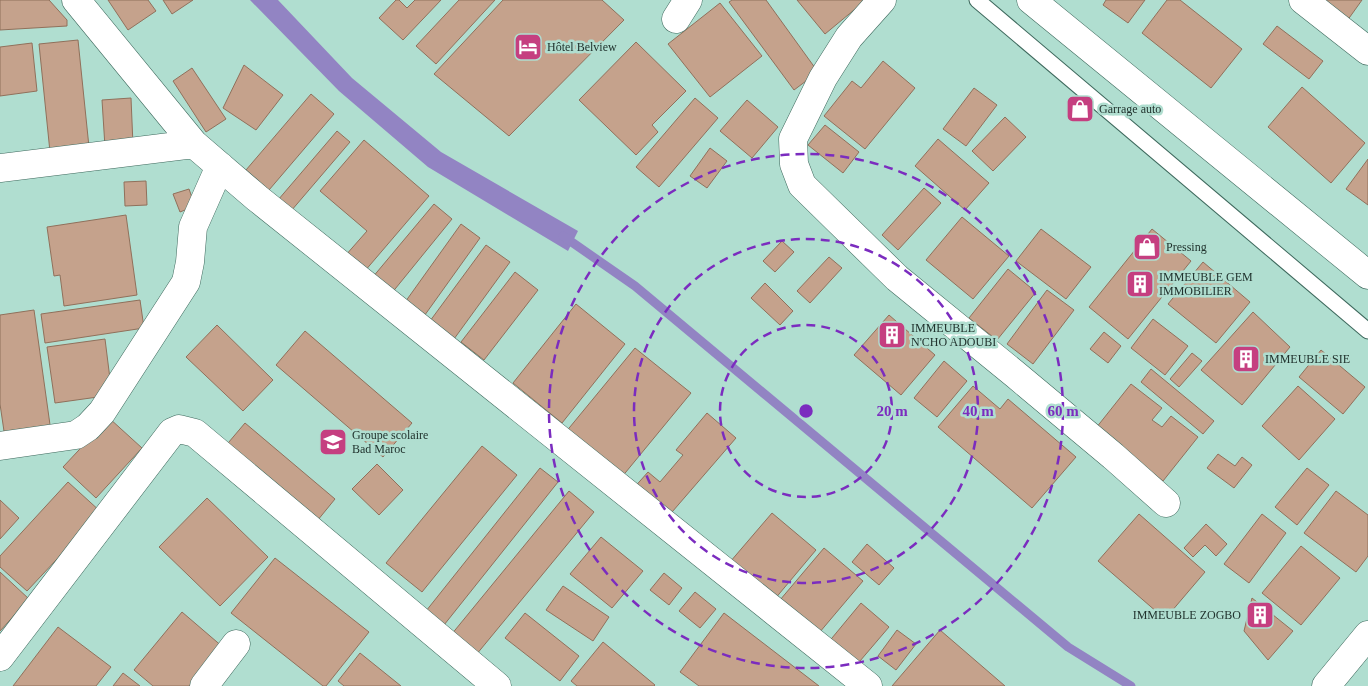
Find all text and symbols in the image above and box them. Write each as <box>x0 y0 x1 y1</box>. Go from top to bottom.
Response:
hotel icon: Hôtel Belview <box>513 32 543 62</box>
place label: Hôtel Belview <box>547 40 617 54</box>
shop icon: Garrage auto <box>1065 94 1095 124</box>
place label: Garrage auto <box>1099 102 1161 116</box>
shop icon: Pressing <box>1132 232 1162 262</box>
place label: Pressing <box>1166 240 1207 254</box>
building icon: IMMEUBLE GEM IMMOBILIER <box>1125 269 1155 299</box>
place label: IMMEUBLE GEM IMMOBILIER <box>1159 270 1253 298</box>
building icon: IMMEUBLE N'CHO ADOUBI <box>877 320 907 350</box>
place label: IMMEUBLE N'CHO ADOUBI <box>911 321 996 349</box>
building icon: IMMEUBLE SIE <box>1231 344 1261 374</box>
place label: IMMEUBLE SIE <box>1265 352 1350 366</box>
centre of rings <box>797 402 815 420</box>
text: 20 m <box>876 403 908 419</box>
text: 40 m <box>962 403 994 419</box>
text: 60 m <box>1047 403 1079 419</box>
school or university icon: Groupe scolaire Bad Maroc <box>318 427 348 457</box>
place label: Groupe scolaire Bad Maroc <box>352 428 428 456</box>
building icon: IMMEUBLE ZOGBO <box>1245 600 1275 630</box>
place label: IMMEUBLE ZOGBO <box>1133 608 1241 622</box>

